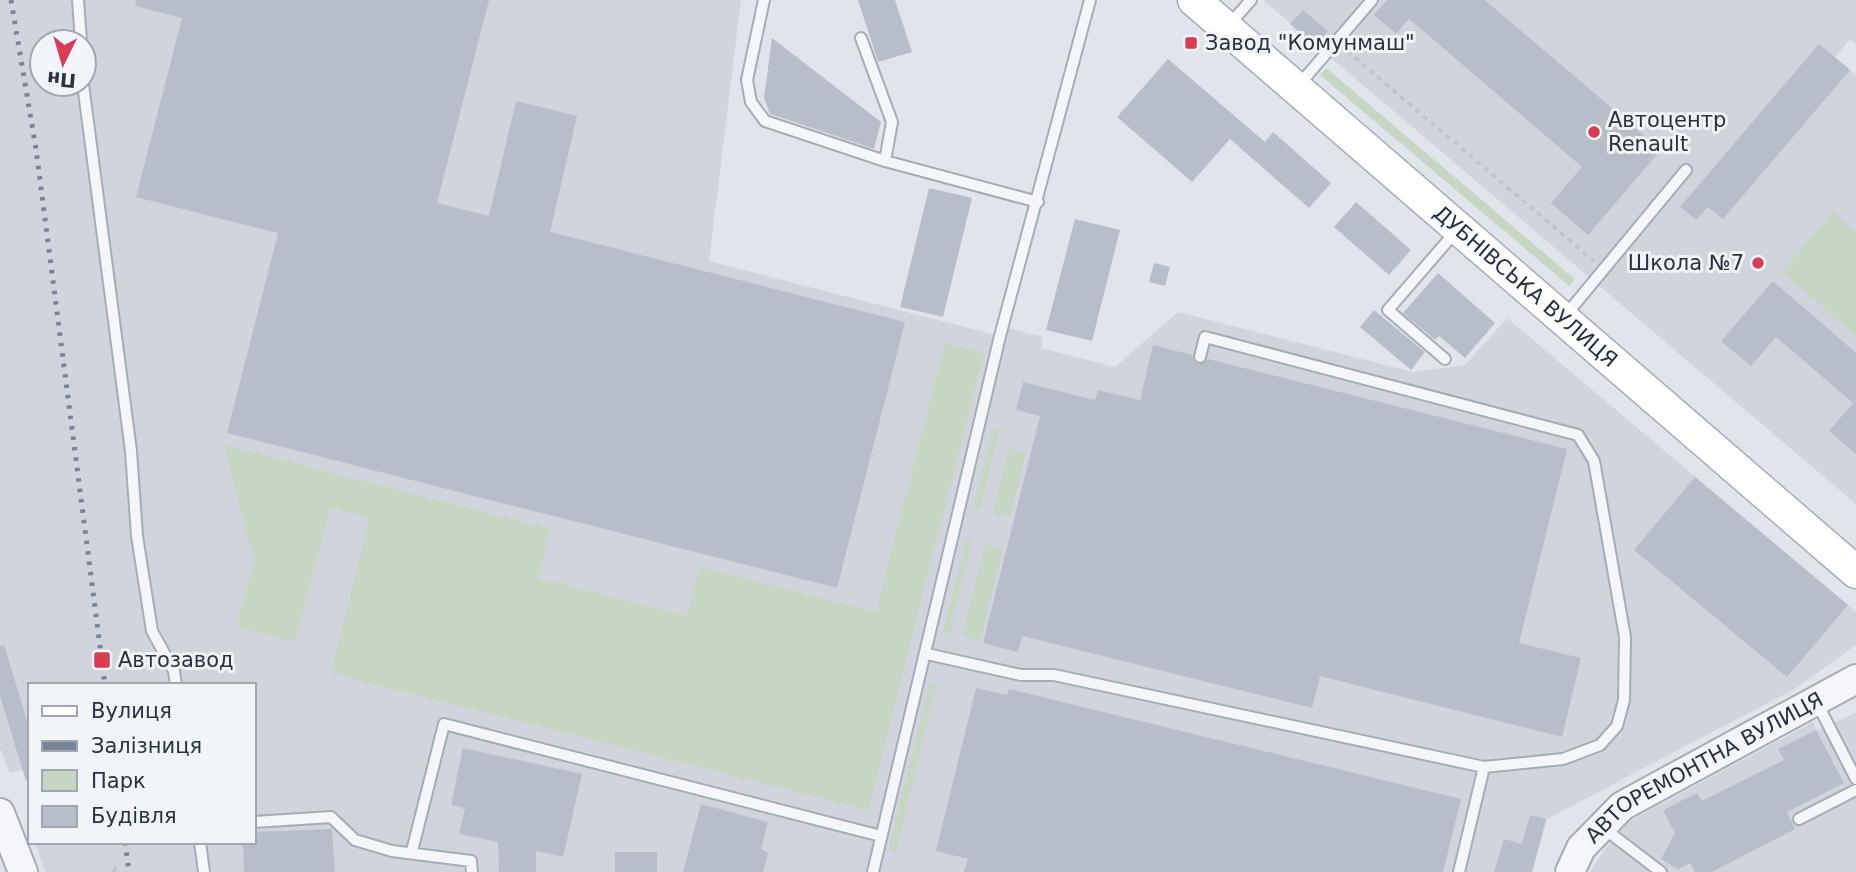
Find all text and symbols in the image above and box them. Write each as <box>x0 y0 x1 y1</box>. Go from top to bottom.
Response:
north arrow <box>28 28 98 98</box>
place label: Завод "Комунмаш" <box>1205 31 1415 55</box>
marker: Завод "Комунмаш" <box>1183 35 1199 51</box>
text: Пн <box>46 68 77 92</box>
place label: Автоцентр Renault <box>1608 108 1726 156</box>
marker: Автоцентр Renault <box>1586 124 1602 140</box>
street label: ДУБНІВСЬКА ВУЛИЦЯ <box>1429 201 1622 372</box>
place label: Школа №7 <box>1628 251 1744 275</box>
marker: Школа №7 <box>1750 255 1766 271</box>
place label: Автозавод <box>118 648 234 672</box>
marker: Автозавод <box>92 650 112 670</box>
legend <box>28 683 256 844</box>
street label: АВТОРЕМОНТНА ВУЛИЦЯ <box>1581 687 1827 848</box>
text: Вулиця <box>91 699 172 723</box>
text: Залізниця <box>91 734 202 758</box>
text: Парк <box>91 769 146 793</box>
text: Будівля <box>91 804 177 828</box>

